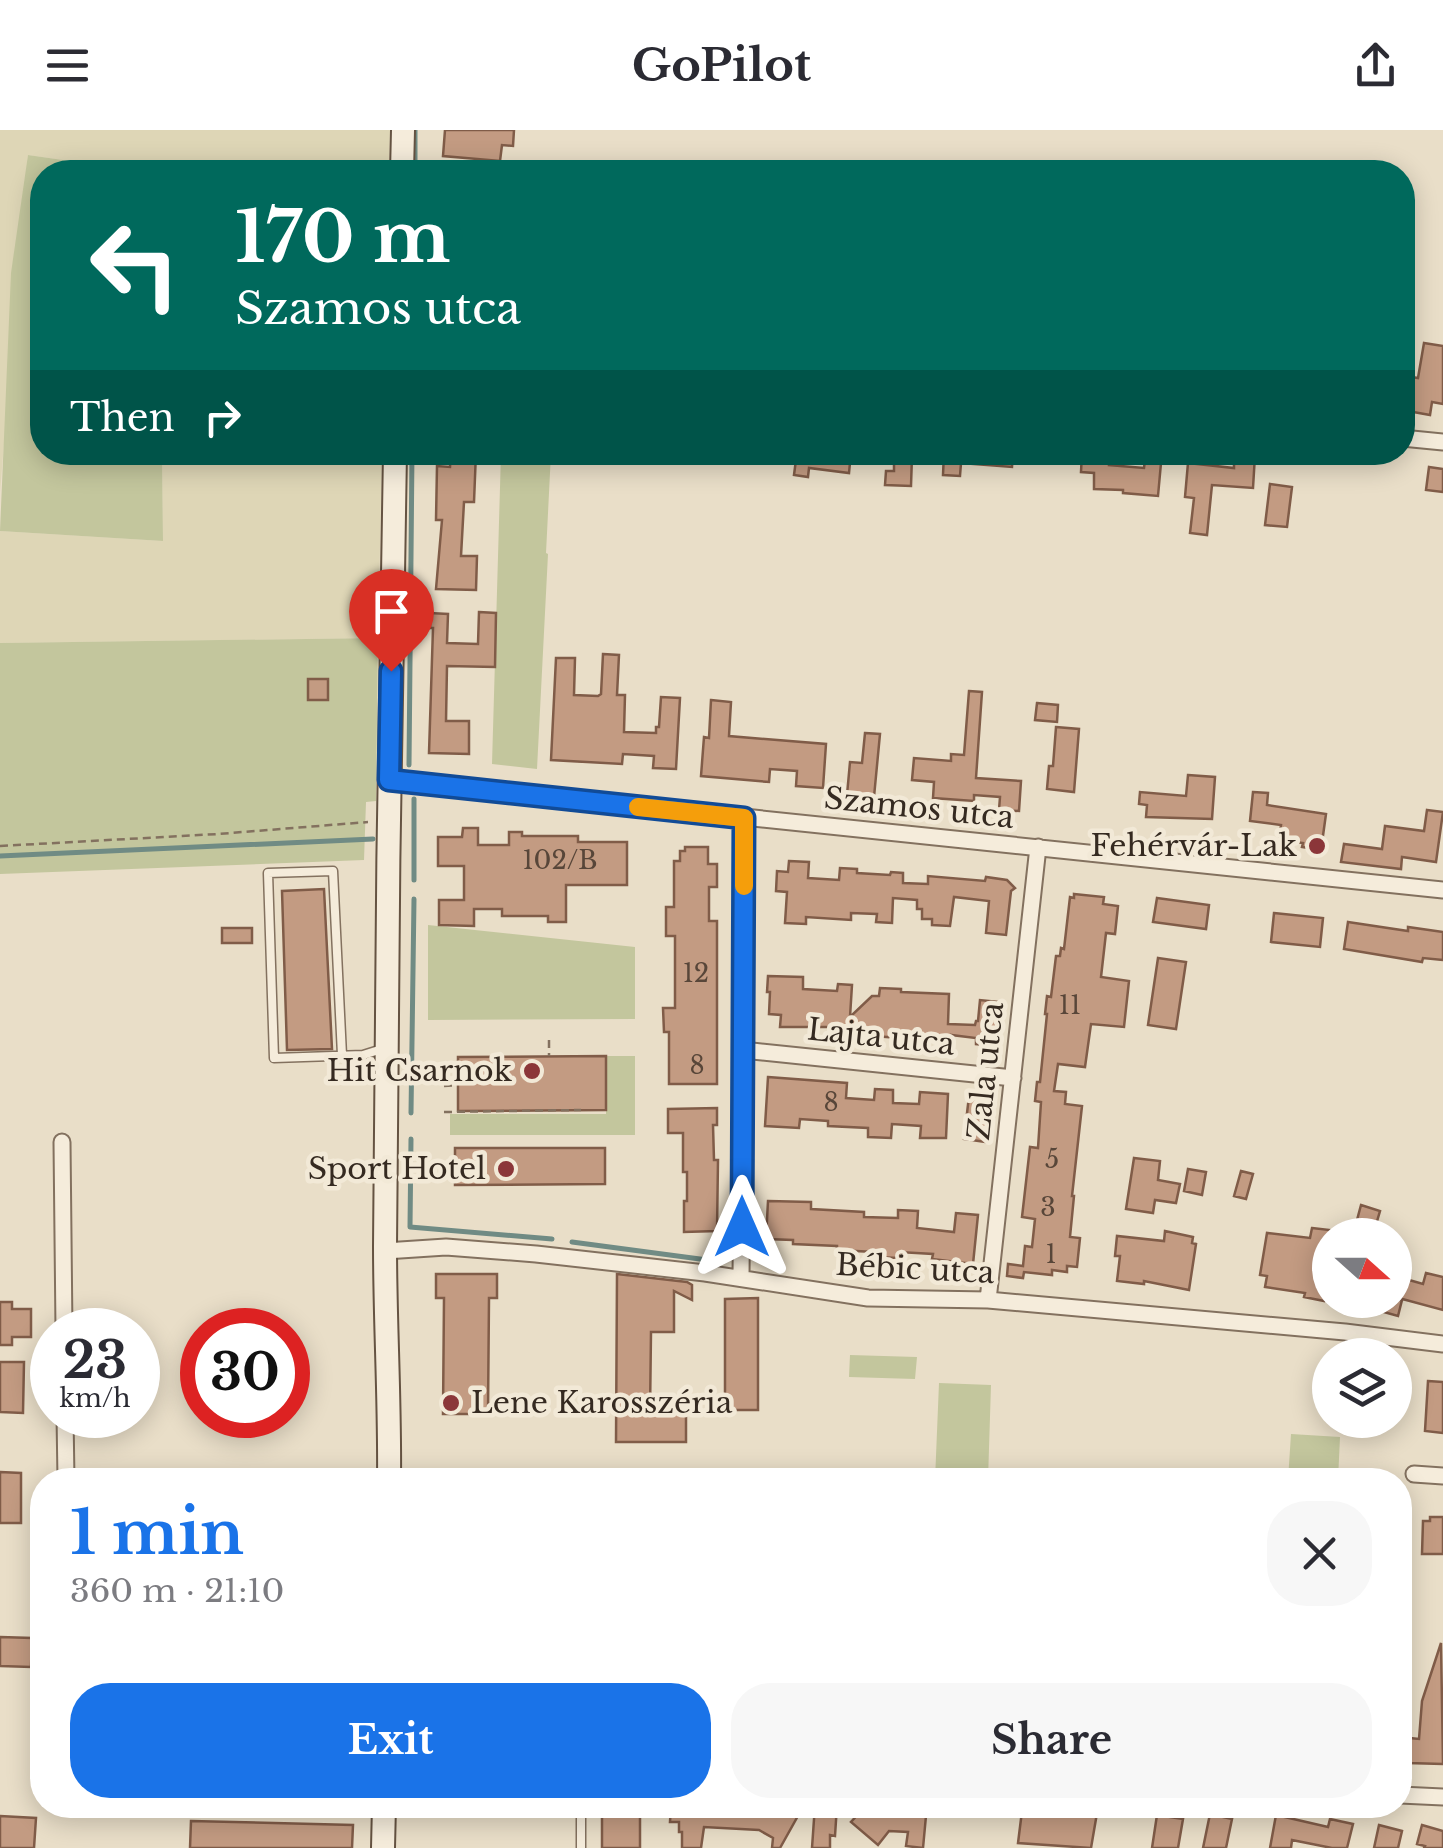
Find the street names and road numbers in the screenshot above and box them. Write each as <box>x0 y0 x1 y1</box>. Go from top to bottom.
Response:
street label: Szamos utca <box>822 779 1016 836</box>
street label: Zala utca <box>960 1000 1011 1142</box>
street label: Lajta utca <box>806 1010 957 1063</box>
street label: Bébic utca <box>835 1246 996 1291</box>

